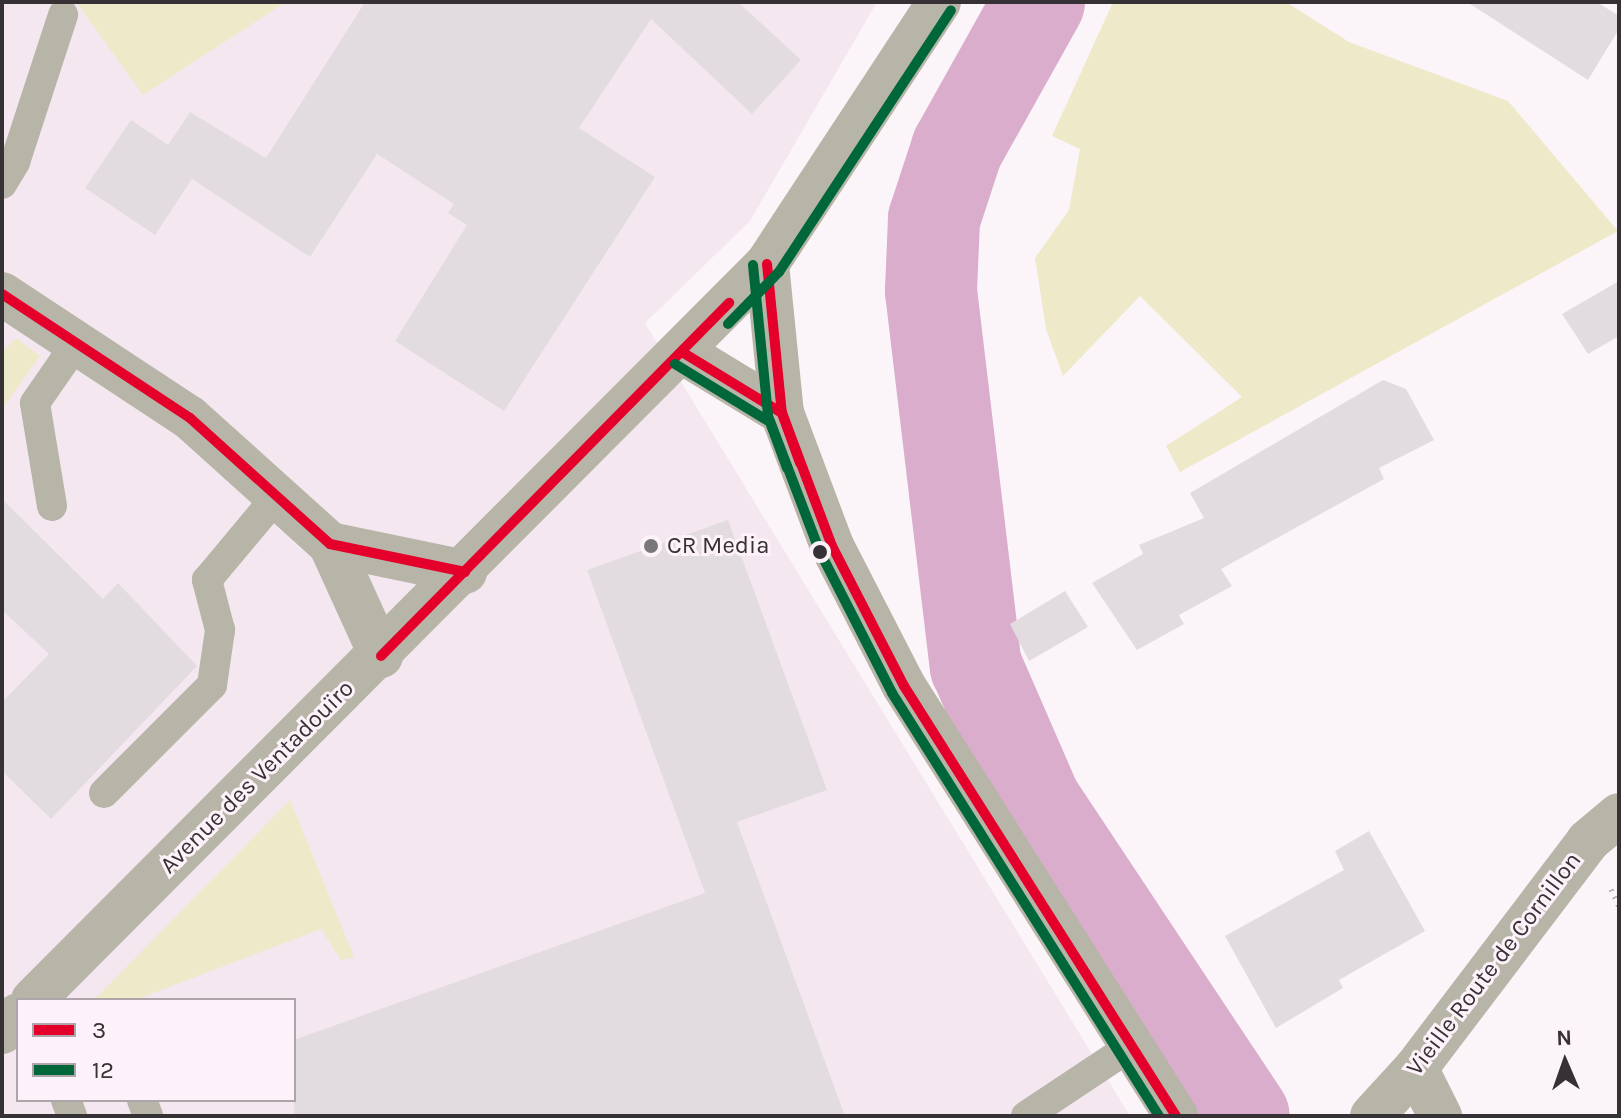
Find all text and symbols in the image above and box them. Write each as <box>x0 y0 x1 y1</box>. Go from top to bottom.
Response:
place label: CR Media <box>667 532 769 560</box>
marker: CR Media <box>642 537 660 555</box>
unlabelled marker <box>812 544 828 560</box>
street label: Avenue des Ventadouïro <box>154 674 360 880</box>
street label: Vieille Route de Cornillon <box>1401 847 1587 1081</box>
legend <box>16 998 296 1102</box>
text: 3 <box>92 1016 106 1044</box>
north arrow <box>1525 1022 1605 1102</box>
text: N <box>1556 1025 1573 1051</box>
text: 12 <box>92 1056 114 1084</box>

